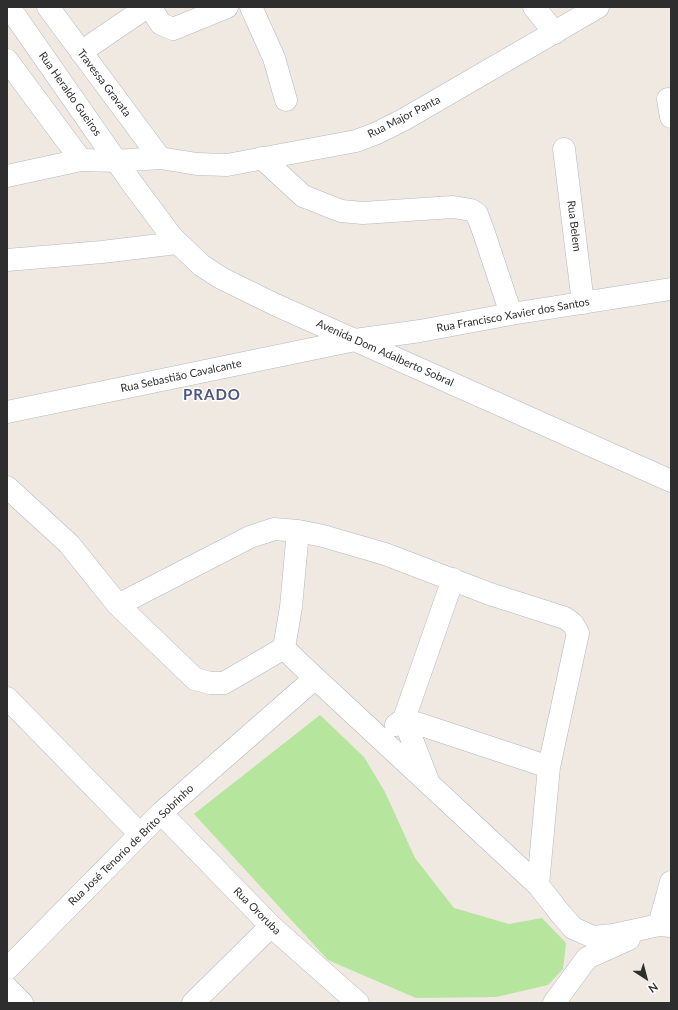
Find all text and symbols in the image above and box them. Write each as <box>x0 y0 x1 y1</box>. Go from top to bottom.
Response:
street label: Travessa Gravata <box>74 47 134 119</box>
street label: Rua Heraldo Gueiros <box>36 49 104 139</box>
street label: Rua Major Panta <box>366 93 442 141</box>
street label: Rua Belem <box>564 200 584 252</box>
street label: Rua Francisco Xavier dos Santos <box>436 295 590 335</box>
street label: Avenida Dom Adalberto Sobral <box>314 317 456 389</box>
street label: Rua Sebastião Cavalcante <box>119 357 243 395</box>
district label: PRADO <box>183 386 241 404</box>
street label: Rua José Tenorio de Brito Sobrinho <box>66 782 196 908</box>
street label: Rua Ororuba <box>231 885 283 937</box>
north arrow <box>626 958 666 998</box>
text: N <box>646 980 661 996</box>

